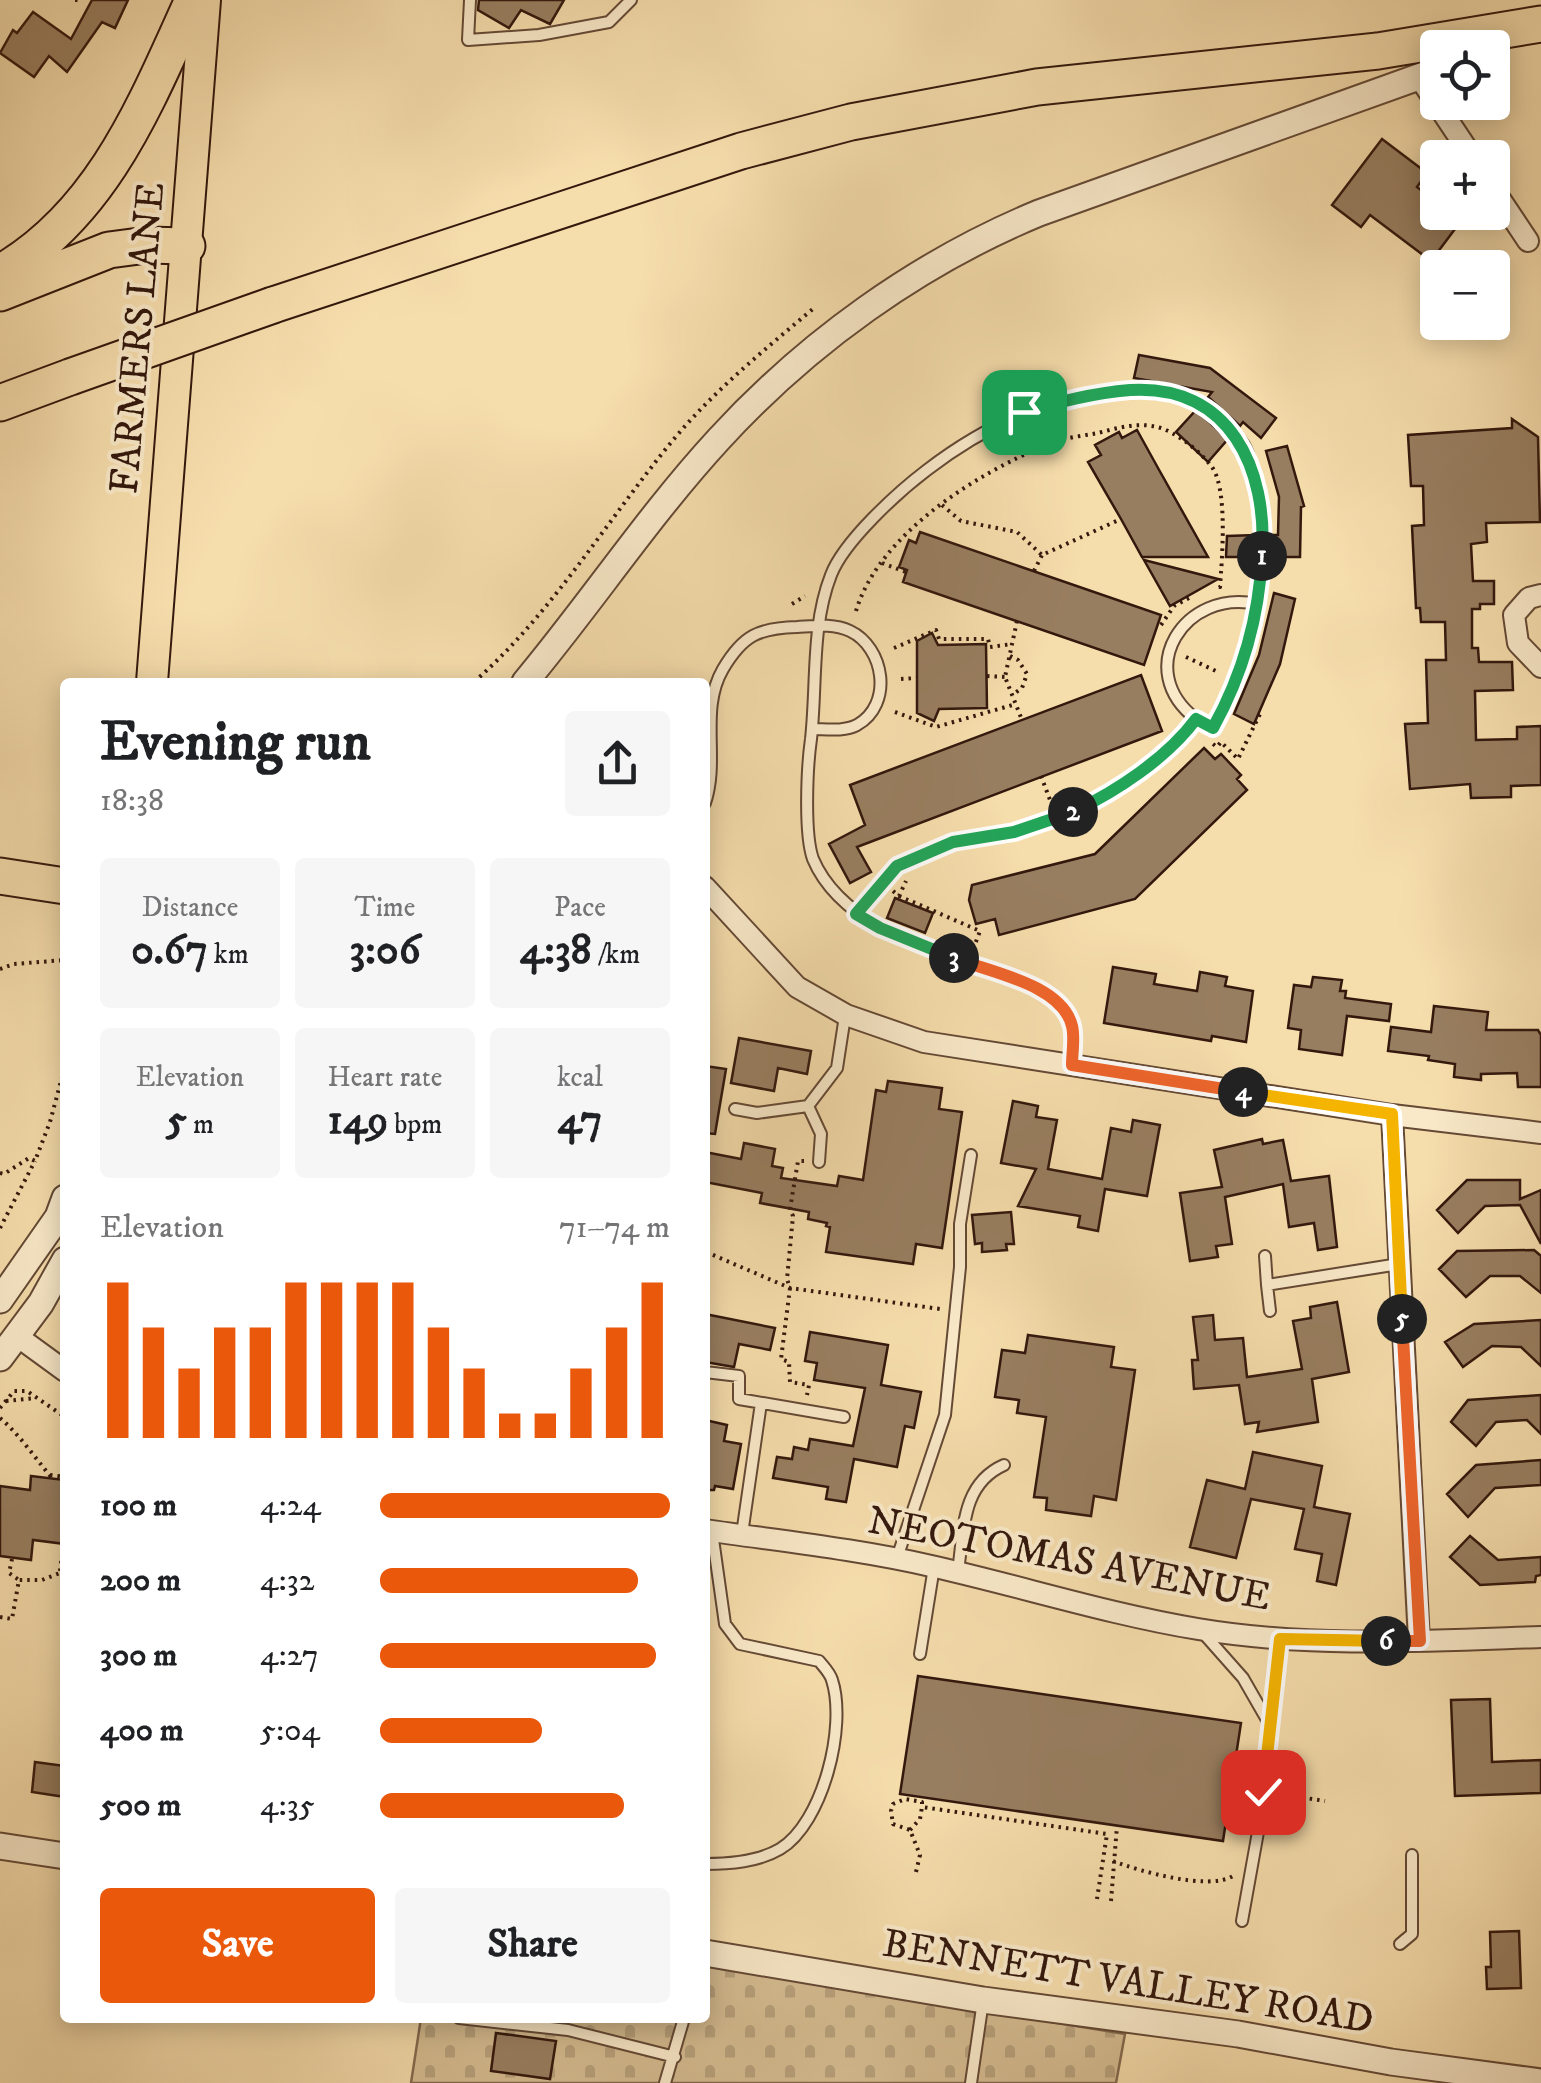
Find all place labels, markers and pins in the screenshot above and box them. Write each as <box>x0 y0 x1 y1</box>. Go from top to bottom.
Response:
pin <box>982 370 1067 455</box>
pin: 1 <box>1237 531 1287 581</box>
pin: 2 <box>1048 787 1098 837</box>
pin: 3 <box>929 933 979 983</box>
pin: 4 <box>1218 1067 1268 1117</box>
pin: 5 <box>1377 1294 1427 1344</box>
pin: 6 <box>1361 1616 1411 1666</box>
pin <box>1221 1750 1306 1835</box>

